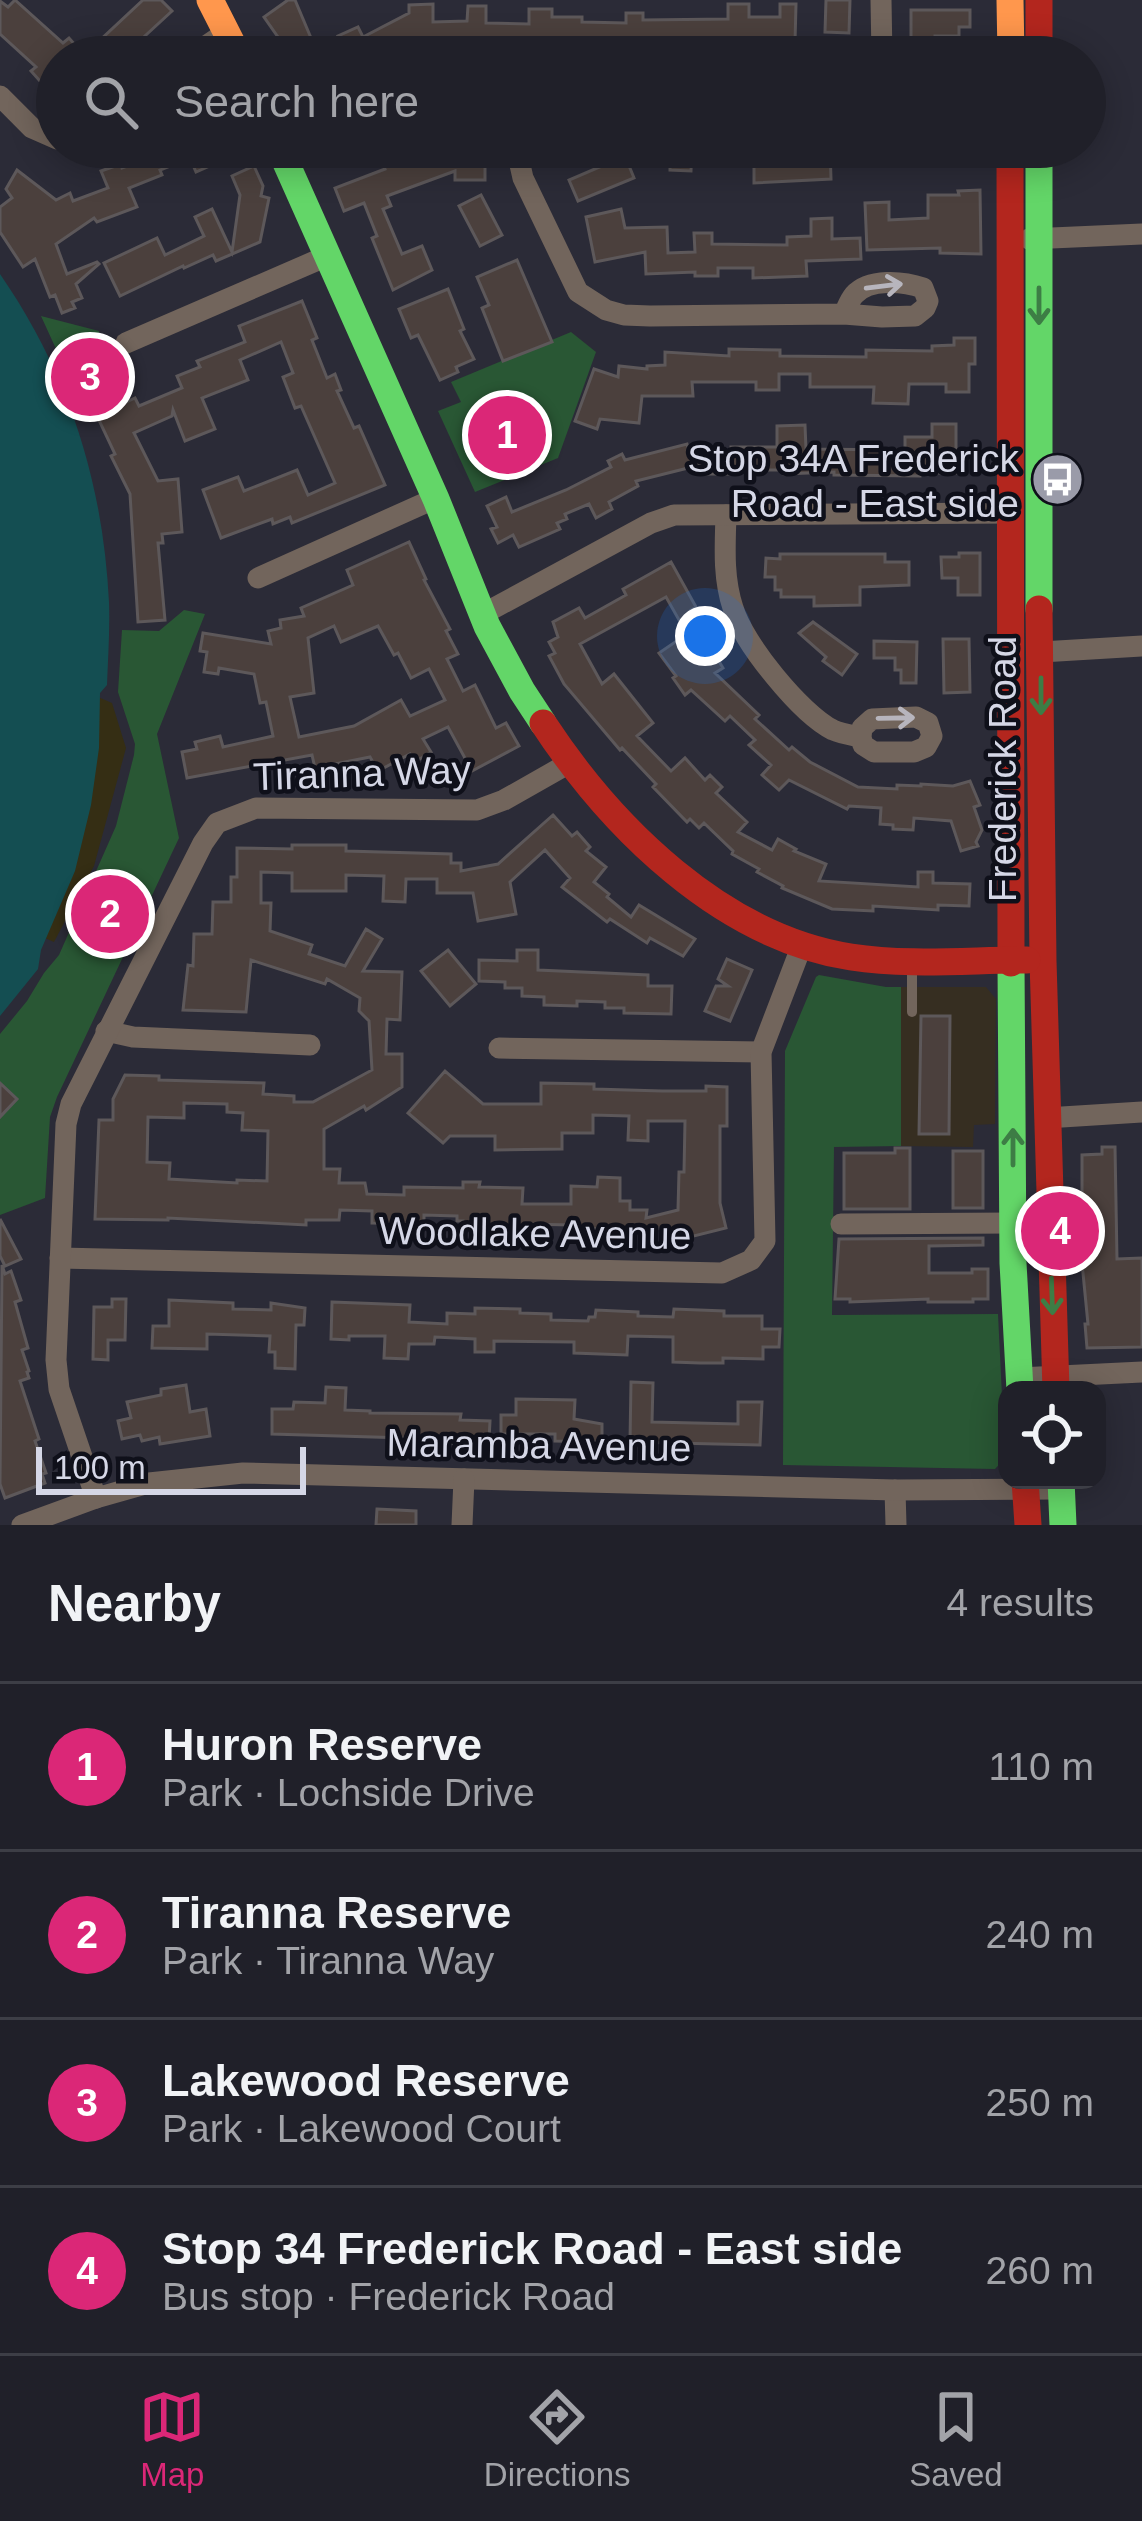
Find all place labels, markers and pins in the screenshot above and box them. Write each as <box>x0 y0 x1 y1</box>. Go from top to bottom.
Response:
pin: 3 <box>51 332 129 422</box>
pin: 1 <box>468 390 546 480</box>
place label: Stop 34A Frederick Road - East side <box>687 437 1019 525</box>
bus stop icon: Stop 34A Frederick Road - East side <box>1030 452 1086 508</box>
pin: 2 <box>71 869 149 959</box>
pin: 4 <box>1021 1186 1099 1276</box>

